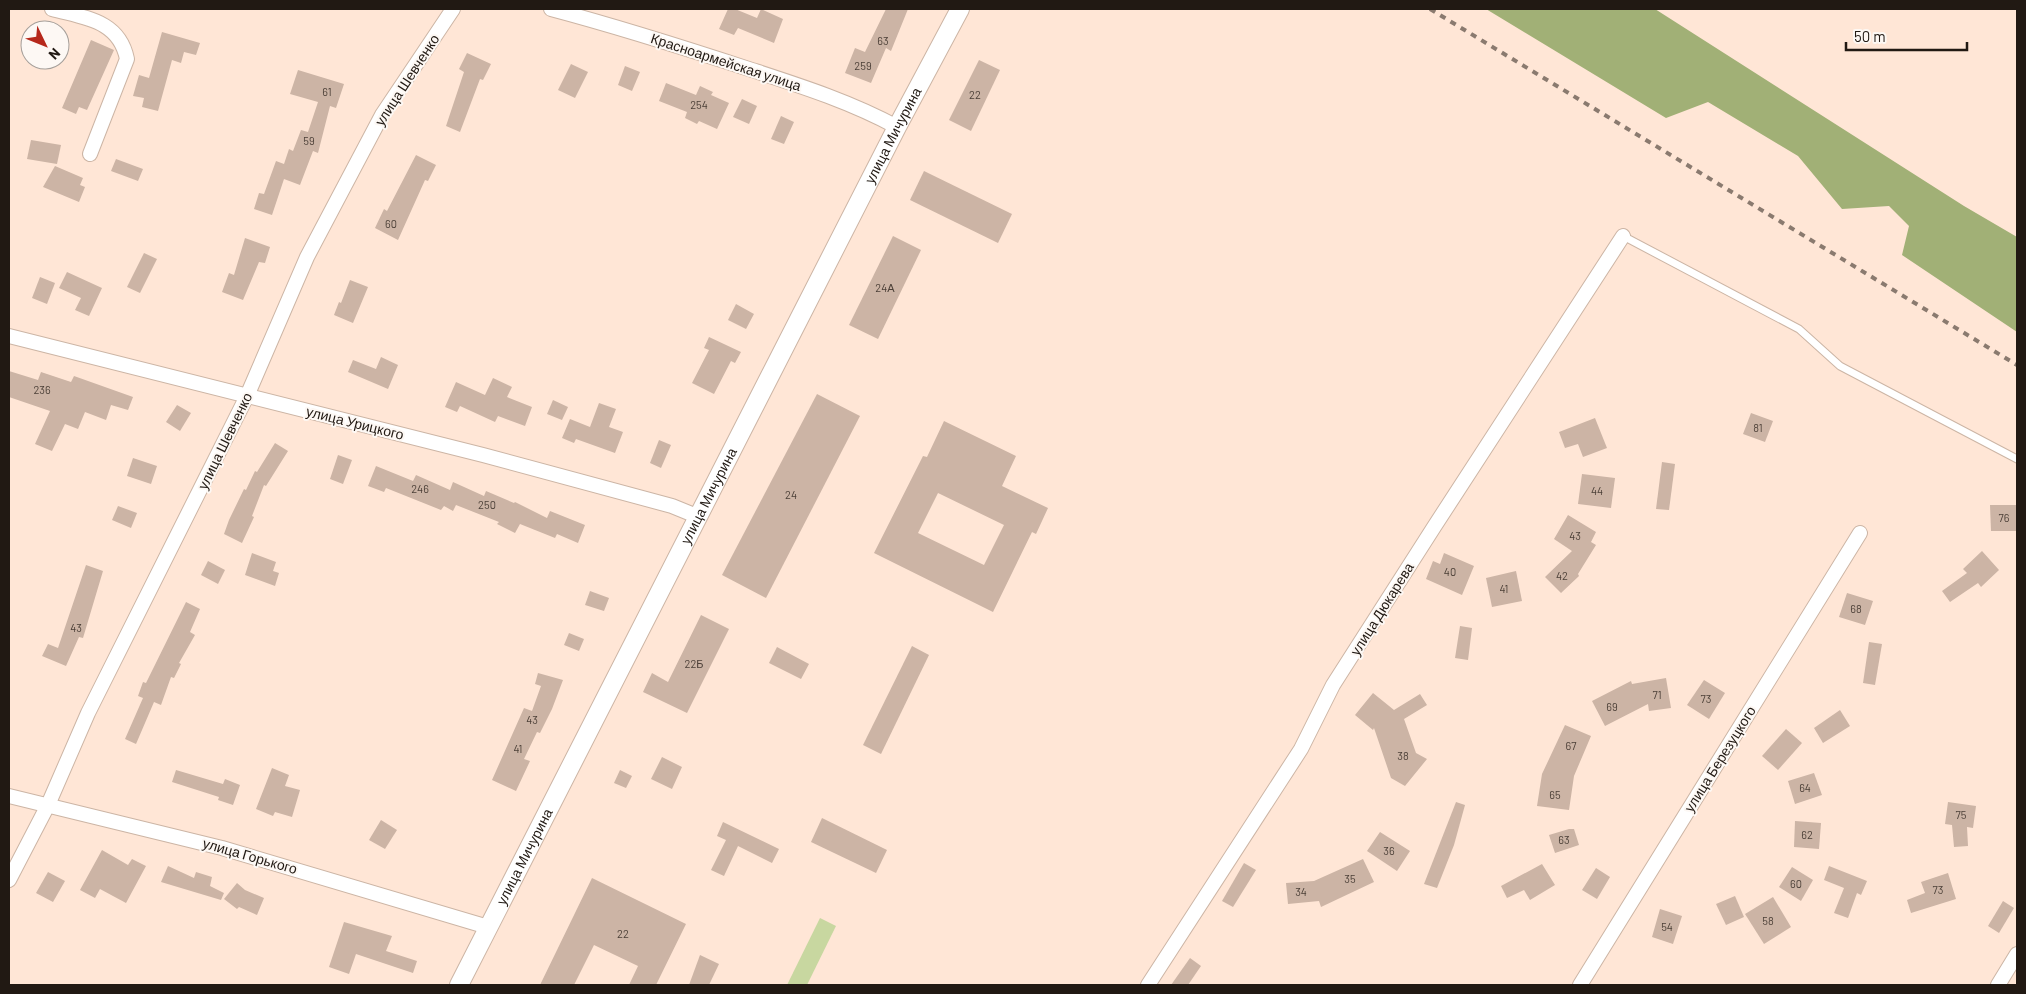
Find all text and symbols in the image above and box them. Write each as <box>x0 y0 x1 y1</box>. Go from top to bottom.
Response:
north arrow <box>20 20 70 70</box>
scale bar <box>1846 20 1967 52</box>
text: 50 m <box>1854 27 1886 45</box>
street label: Красноармейская улица <box>649 29 804 94</box>
street label: улица Шевченко <box>371 31 443 129</box>
house number: 63 <box>877 34 889 47</box>
text: N <box>45 45 64 63</box>
house number: 259 <box>854 59 872 72</box>
street label: улица Мичурина <box>861 84 925 186</box>
house number: 61 <box>322 85 332 98</box>
house number: 22 <box>969 88 981 101</box>
house number: 254 <box>690 98 708 111</box>
house number: 59 <box>303 134 315 147</box>
house number: 60 <box>385 217 397 230</box>
house number: 24А <box>875 281 895 294</box>
house number: 236 <box>33 383 51 396</box>
street label: улица Шевченко <box>194 389 255 492</box>
street label: улица Урицкого <box>305 402 406 443</box>
house number: 81 <box>1753 421 1763 434</box>
street label: улица Мичурина <box>676 444 740 547</box>
house number: 246 <box>411 482 429 495</box>
house number: 44 <box>1591 484 1603 497</box>
house number: 24 <box>785 488 797 501</box>
house number: 250 <box>478 498 496 511</box>
house number: 76 <box>1999 511 2010 524</box>
house number: 43 <box>1569 529 1581 542</box>
street label: улица Дюкарева <box>1346 559 1417 658</box>
house number: 40 <box>1444 565 1456 578</box>
house number: 42 <box>1556 569 1568 582</box>
house number: 41 <box>1500 582 1508 595</box>
house number: 68 <box>1850 602 1862 615</box>
house number: 43 <box>70 621 82 634</box>
house number: 22Б <box>684 657 704 670</box>
house number: 71 <box>1652 688 1662 701</box>
house number: 73 <box>1701 692 1711 705</box>
house number: 69 <box>1606 700 1618 713</box>
street label: улица Березуцкого <box>1680 703 1759 815</box>
house number: 43 <box>526 713 538 726</box>
house number: 67 <box>1566 739 1576 752</box>
house number: 41 <box>514 742 522 755</box>
house number: 38 <box>1397 749 1409 762</box>
house number: 64 <box>1799 781 1811 794</box>
house number: 65 <box>1549 788 1561 801</box>
street label: улица Мичурина <box>492 805 556 908</box>
house number: 75 <box>1956 808 1967 821</box>
house number: 62 <box>1801 828 1813 841</box>
house number: 63 <box>1558 833 1570 846</box>
street label: улица Горького <box>201 834 300 877</box>
house number: 36 <box>1383 844 1395 857</box>
house number: 35 <box>1344 872 1356 885</box>
house number: 60 <box>1790 877 1802 890</box>
house number: 73 <box>1933 883 1943 896</box>
house number: 34 <box>1295 885 1307 898</box>
house number: 58 <box>1762 914 1774 927</box>
house number: 54 <box>1661 920 1673 933</box>
house number: 22 <box>617 927 629 940</box>

